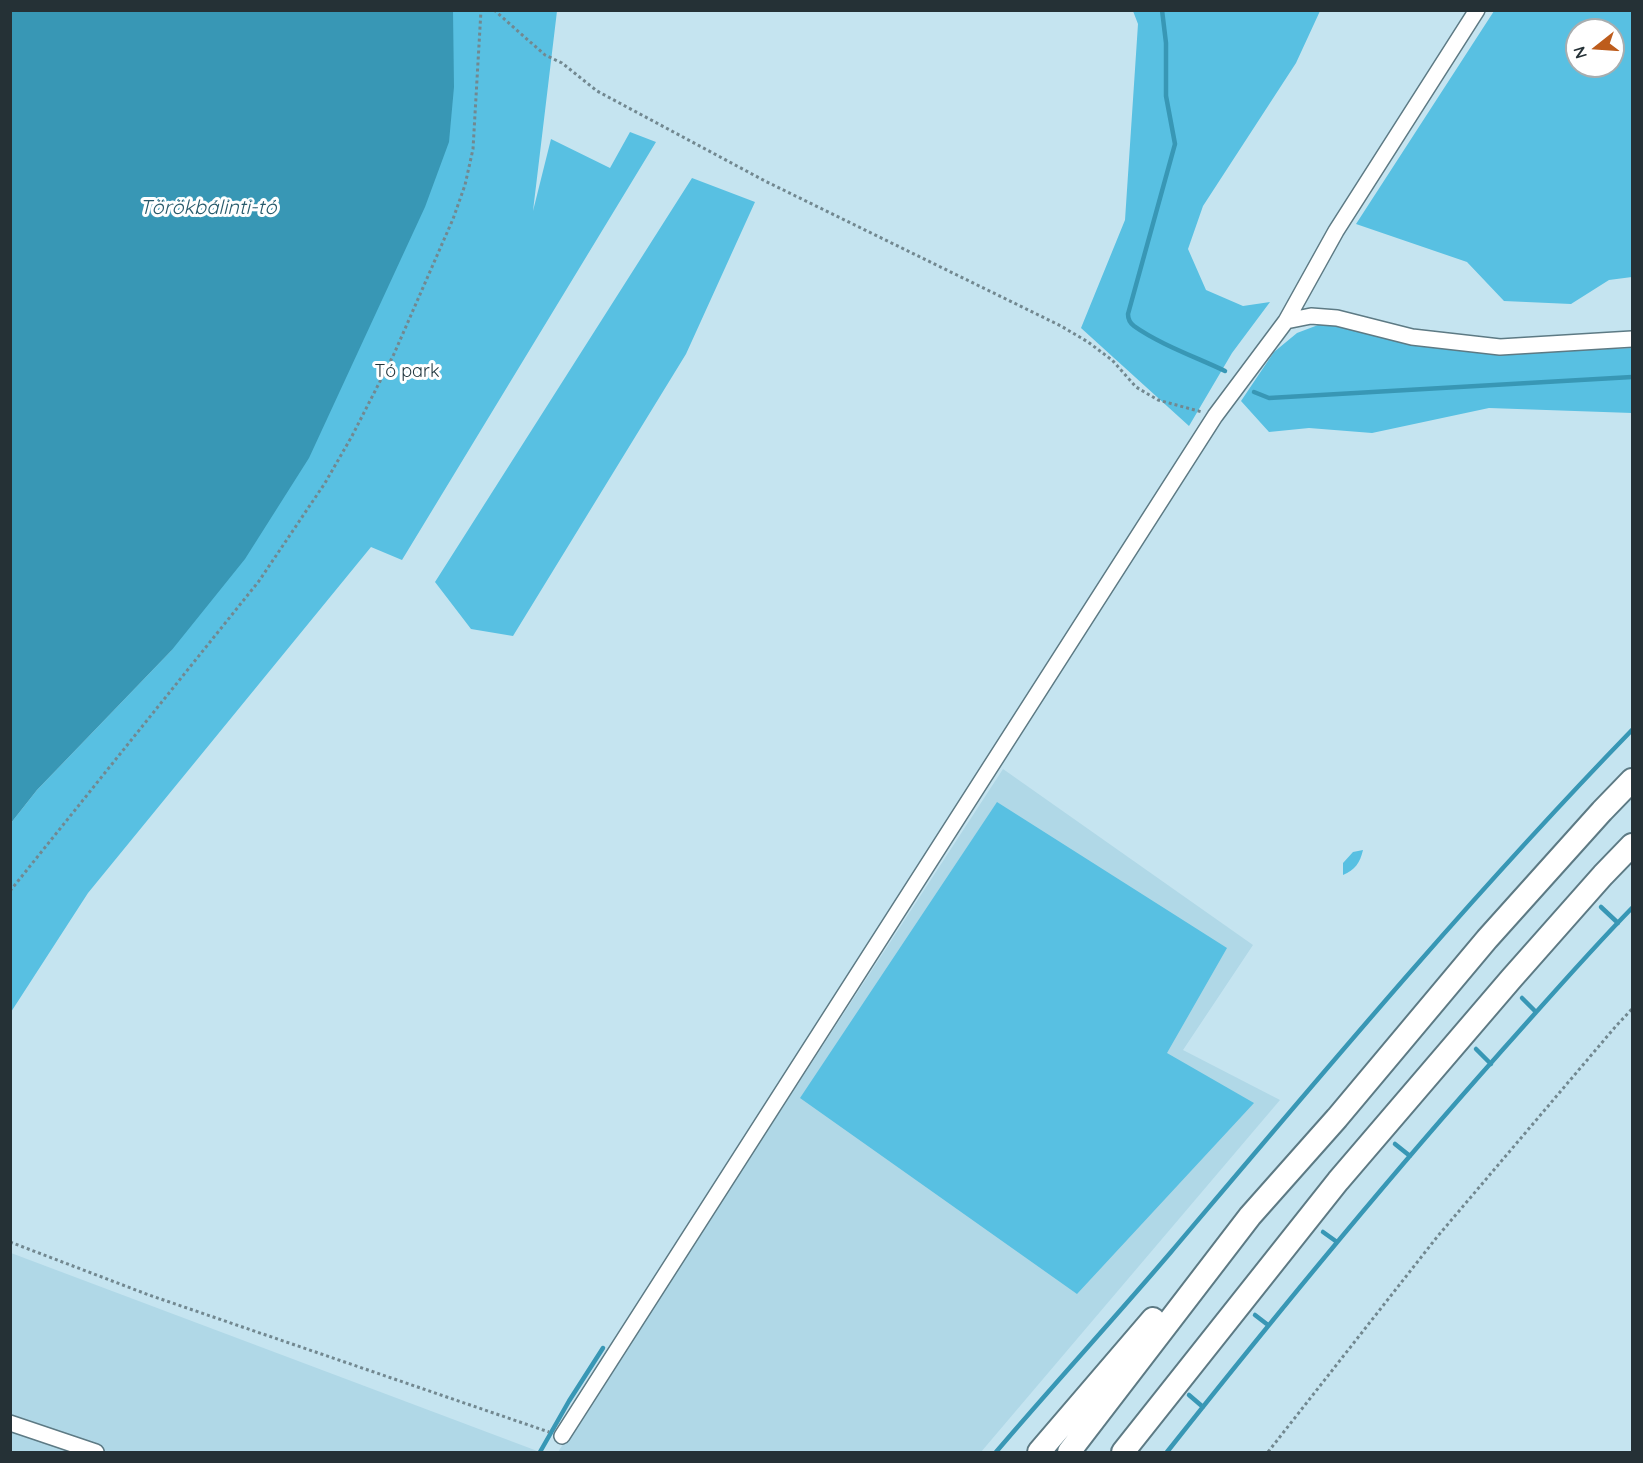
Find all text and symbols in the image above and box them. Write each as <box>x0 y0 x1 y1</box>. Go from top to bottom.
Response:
north arrow <box>1565 18 1625 78</box>
text: N <box>1568 44 1591 61</box>
water label: Törökbálinti-tó <box>140 196 276 220</box>
park label: Tó park <box>374 361 440 383</box>

